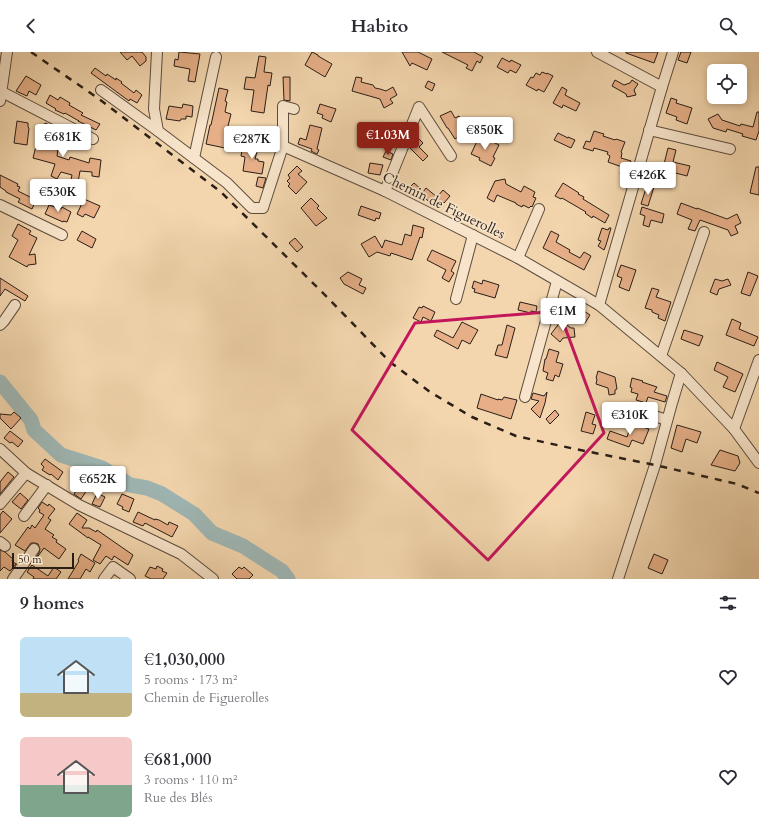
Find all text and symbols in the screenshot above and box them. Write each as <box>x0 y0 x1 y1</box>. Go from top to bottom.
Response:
text: Habito <box>351 14 408 39</box>
icon: back <box>20 15 42 37</box>
icon: search <box>717 15 739 37</box>
map controls <box>707 64 747 104</box>
button: locate <box>707 64 747 104</box>
pin: €850K <box>457 117 513 151</box>
text: €850K <box>466 121 504 139</box>
pin: €1.03M <box>355 122 421 156</box>
pin: €681K <box>35 124 91 158</box>
pin: €287K <box>224 126 280 160</box>
text: €1.03M <box>366 126 410 144</box>
text: €681K <box>44 128 82 146</box>
text: €287K <box>233 130 271 148</box>
pin: €426K <box>620 162 676 196</box>
text: €426K <box>629 166 667 184</box>
street label: Chemin de Figuerolles <box>379 167 509 244</box>
pin: €530K <box>30 179 86 213</box>
text: €530K <box>39 183 77 201</box>
pin: €1M <box>544 298 582 332</box>
text: €1M <box>549 302 577 320</box>
pin: €310K <box>602 402 658 436</box>
text: €310K <box>611 406 649 424</box>
pin: €652K <box>70 466 126 500</box>
text: €652K <box>79 470 117 488</box>
scale bar <box>12 551 74 570</box>
text: 50 m <box>18 552 42 567</box>
text: 9 homes <box>20 592 84 615</box>
icon: filters <box>717 592 739 614</box>
text: €1,030,000 <box>144 648 225 671</box>
icon: home <box>52 653 100 701</box>
icon: heart <box>717 666 739 688</box>
text: 5 rooms · 173 m² <box>144 671 237 689</box>
text: Chemin de Figuerolles <box>144 689 269 707</box>
text: €681,000 <box>144 748 211 771</box>
icon: home <box>52 753 100 801</box>
icon: heart <box>717 766 739 788</box>
text: 3 rooms · 110 m² <box>144 771 237 789</box>
text: Rue des Blés <box>144 789 213 807</box>

